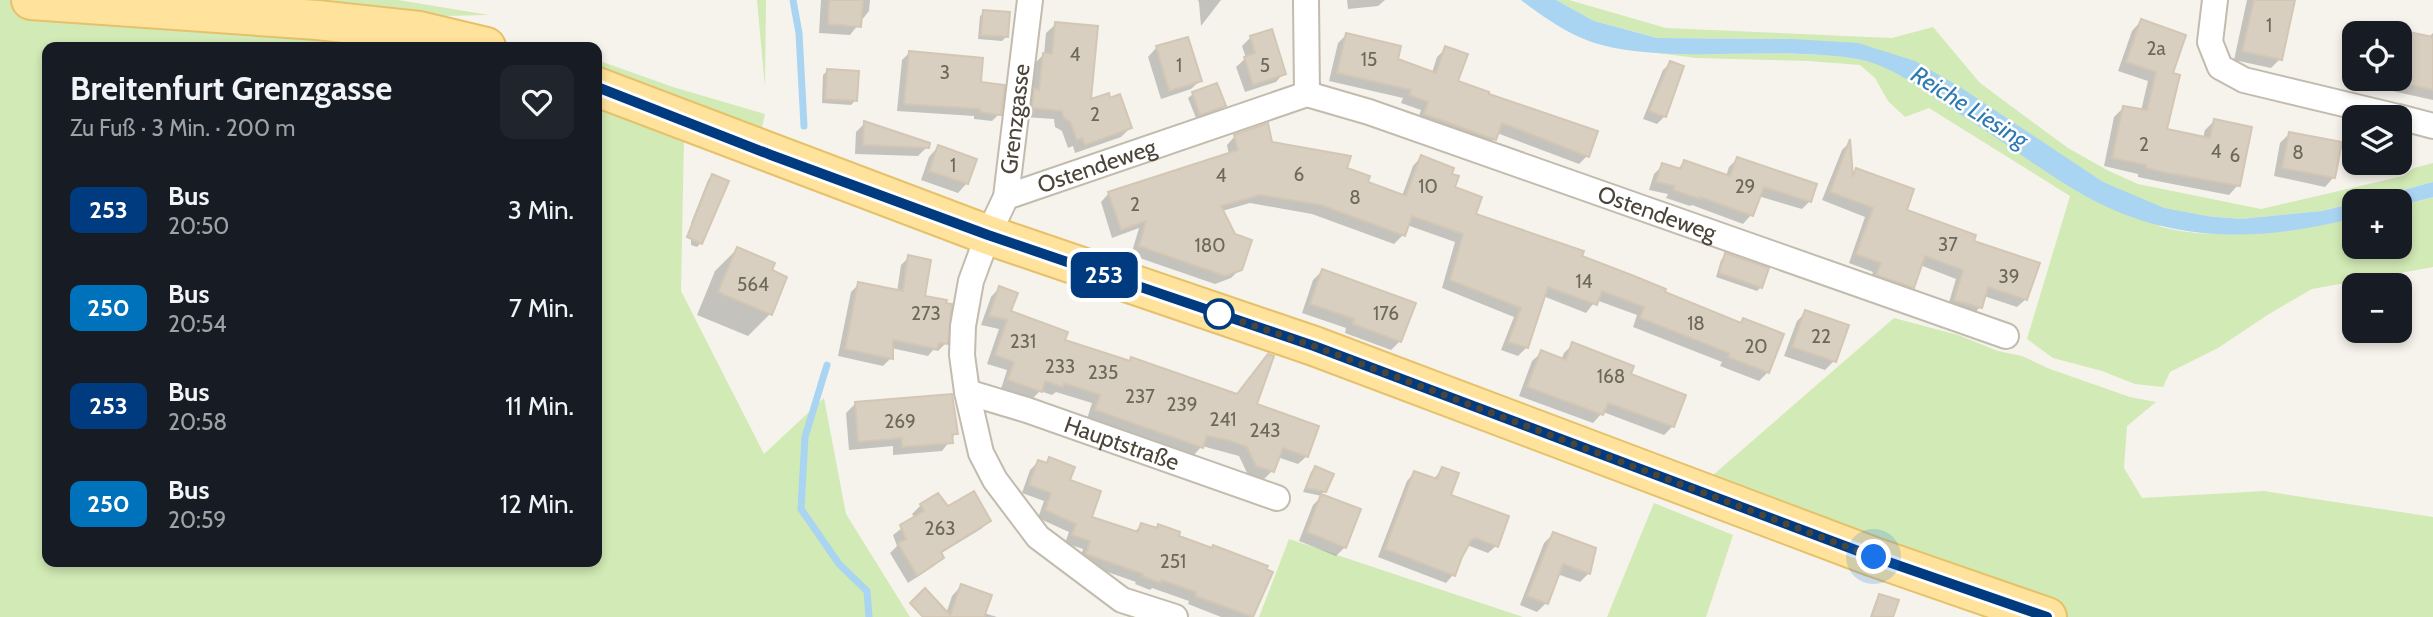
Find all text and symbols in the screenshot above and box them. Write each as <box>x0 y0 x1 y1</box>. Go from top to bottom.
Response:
house number: 1 <box>2266 14 2272 37</box>
map controls <box>2342 21 2412 343</box>
button: locate <box>2342 21 2412 91</box>
house number: 2a <box>2146 37 2166 60</box>
house number: 4 <box>1070 43 1081 66</box>
house number: 15 <box>1361 48 1377 71</box>
house number: 1 <box>1176 54 1182 77</box>
house number: 5 <box>1260 54 1270 77</box>
water label: Reiche Liesing <box>1906 60 2035 155</box>
house number: 3 <box>940 61 950 84</box>
street label: Grenzgasse <box>994 62 1036 176</box>
button: heart <box>500 65 574 139</box>
text: Breitenfurt Grenzgasse <box>70 68 392 108</box>
house number: 2 <box>1090 103 1100 126</box>
button: layers <box>2342 105 2412 175</box>
text: Zu Fuß · 3 Min. · 200 m <box>70 114 295 142</box>
street label: Ostendeweg <box>1034 132 1160 199</box>
house number: 2 <box>2139 133 2149 156</box>
house number: 4 <box>2211 140 2222 163</box>
house number: 8 <box>2292 141 2304 164</box>
house number: 6 <box>2230 144 2240 167</box>
house number: 1 <box>950 154 956 177</box>
house number: 6 <box>1294 163 1304 186</box>
house number: 4 <box>1216 164 1227 187</box>
house number: 10 <box>1418 175 1438 198</box>
house number: 29 <box>1735 175 1755 198</box>
text: Bus <box>168 180 209 212</box>
street label: Ostendeweg <box>1594 180 1721 247</box>
house number: 8 <box>1349 186 1361 209</box>
button: + <box>2342 189 2412 259</box>
house number: 2 <box>1130 193 1140 216</box>
text: 3 Min. <box>508 194 574 226</box>
text: 253 <box>89 195 128 224</box>
text: 20:50 <box>168 212 229 240</box>
house number: 37 <box>1938 233 1958 256</box>
house number: 180 <box>1195 234 1225 257</box>
line badge: 253 <box>1064 252 1144 298</box>
text: 253 <box>1085 260 1123 289</box>
house number: 39 <box>1998 265 2020 288</box>
house number: 14 <box>1575 270 1593 293</box>
house number: 564 <box>737 273 769 296</box>
button: − <box>2342 273 2412 343</box>
text: Bus <box>168 278 209 310</box>
text: 7 Min. <box>509 292 574 324</box>
text: 250 <box>87 293 130 322</box>
unlabelled marker <box>1204 299 1234 329</box>
house number: 273 <box>911 302 941 325</box>
house number: 176 <box>1373 302 1399 325</box>
text: 20:54 <box>168 310 227 338</box>
house number: 18 <box>1687 312 1705 335</box>
house number: 22 <box>1811 325 1831 348</box>
house number: 231 <box>1010 330 1036 353</box>
house number: 20 <box>1744 335 1768 358</box>
house number: 233 <box>1045 355 1075 378</box>
house number: 235 <box>1088 361 1118 384</box>
house number: 168 <box>1597 365 1625 388</box>
text: Bus <box>168 376 209 408</box>
house number: 237 <box>1125 385 1155 408</box>
text: 11 Min. <box>505 390 574 422</box>
text: 253 <box>89 391 128 420</box>
house number: 239 <box>1166 393 1198 416</box>
text: 20:58 <box>168 408 227 436</box>
house number: 241 <box>1209 408 1237 431</box>
house number: 269 <box>884 410 916 433</box>
street label: Hauptstraße <box>1060 410 1183 477</box>
house number: 243 <box>1249 419 1281 442</box>
text: Bus <box>168 474 209 506</box>
text: 12 Min. <box>500 488 574 520</box>
text: 250 <box>87 489 130 518</box>
text: 20:59 <box>168 506 226 534</box>
house number: 263 <box>924 517 956 540</box>
your location <box>1856 539 1891 574</box>
house number: 251 <box>1160 550 1186 573</box>

